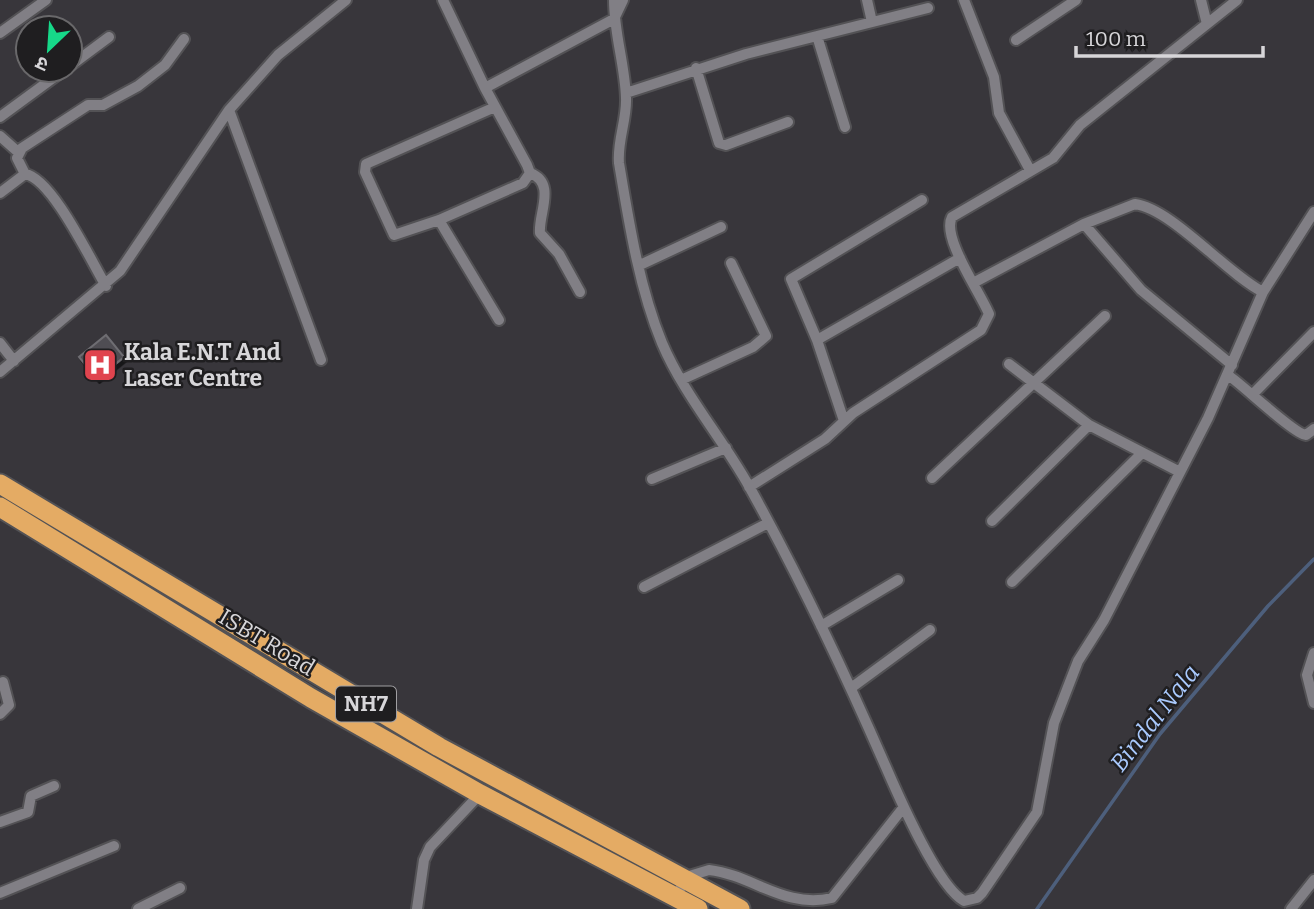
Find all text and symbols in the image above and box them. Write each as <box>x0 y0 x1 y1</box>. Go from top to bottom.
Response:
north arrow <box>14 14 84 84</box>
scale bar <box>1076 14 1263 58</box>
text: 100 m <box>1086 26 1146 52</box>
text: उ <box>31 51 52 77</box>
place label: Kala E.N.T And Laser Centre <box>124 338 281 392</box>
hospital icon: Kala E.N.T And Laser Centre <box>81 346 119 384</box>
street label: ISBT Road <box>214 602 320 682</box>
water label: Bindal Nala <box>1105 659 1205 777</box>
road number: NH7 <box>336 686 396 722</box>

